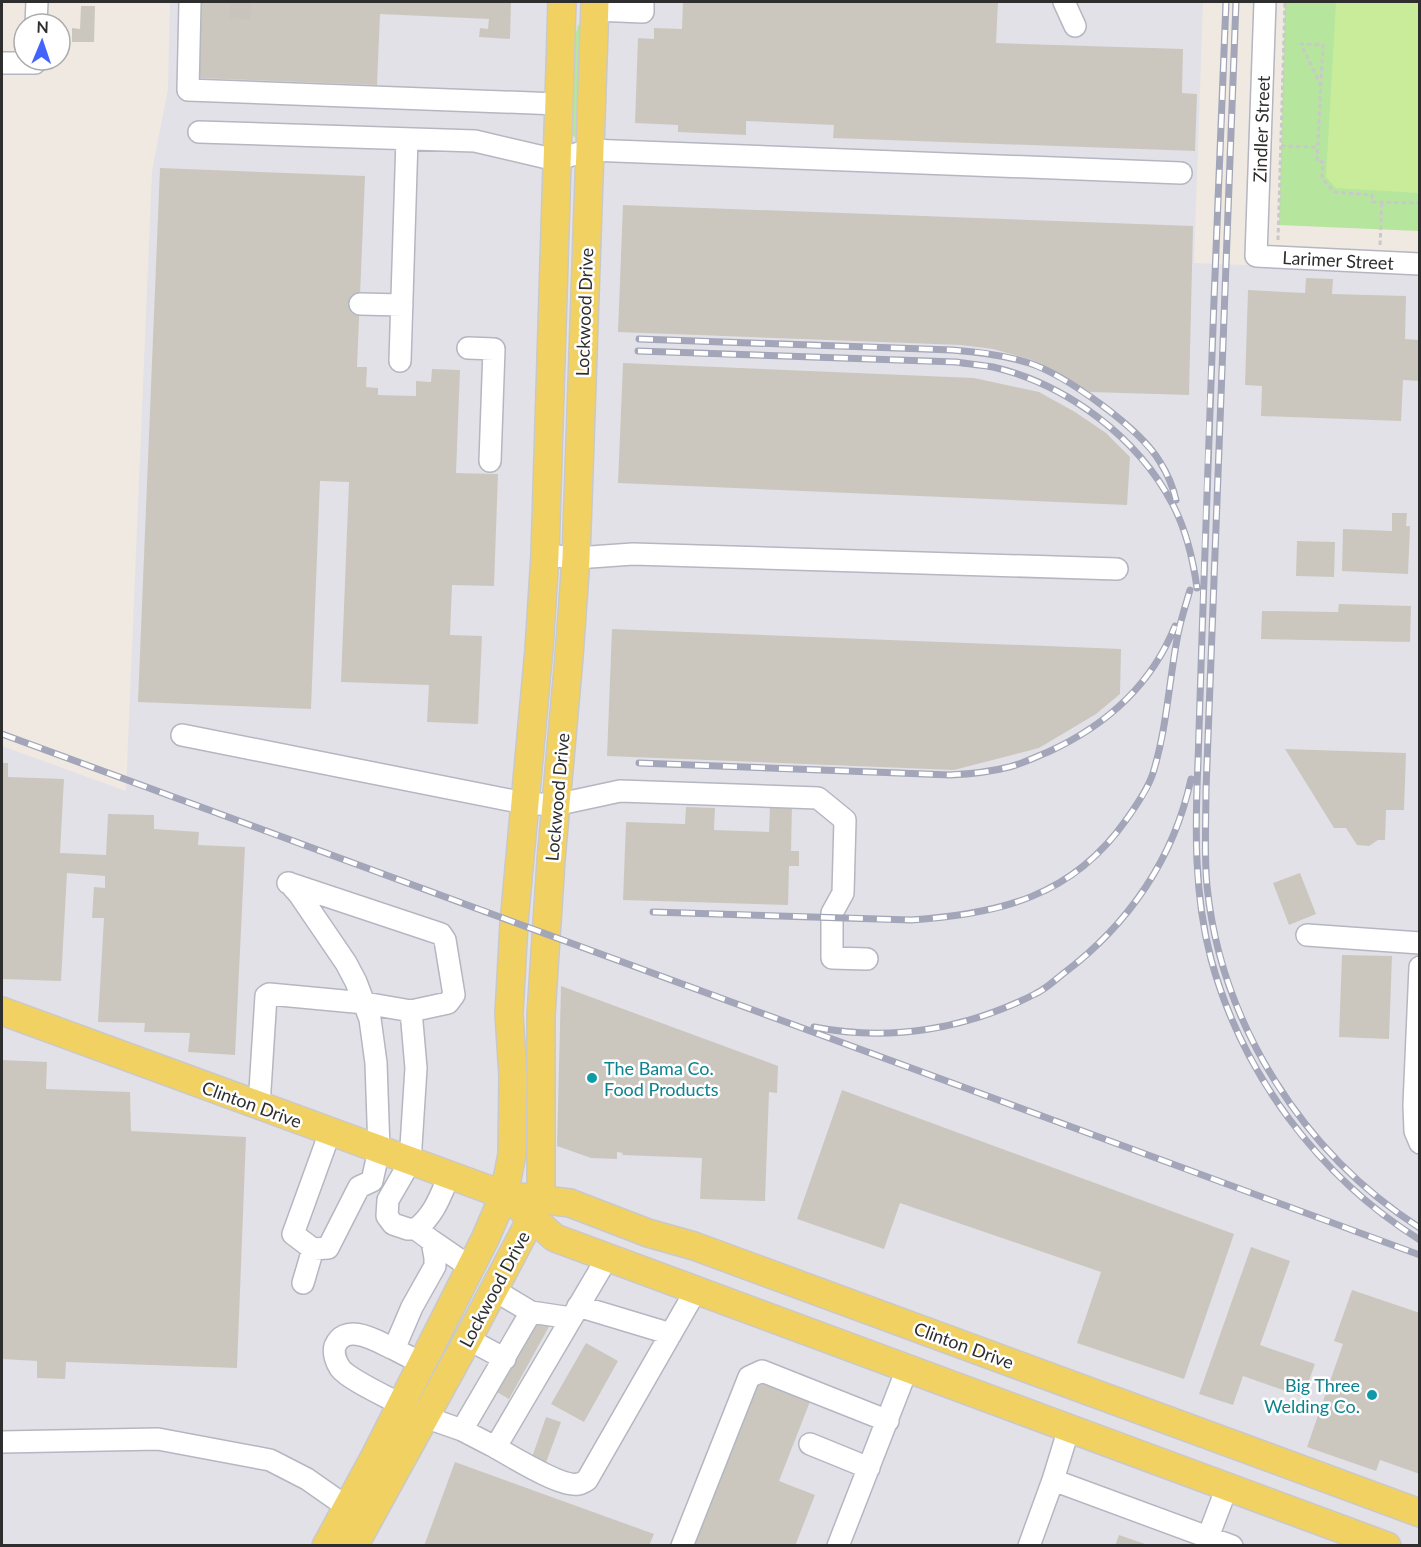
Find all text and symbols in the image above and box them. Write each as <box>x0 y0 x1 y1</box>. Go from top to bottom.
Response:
north arrow <box>12 12 72 72</box>
text: N <box>36 17 49 36</box>
street label: Zindler Street <box>1248 75 1274 183</box>
street label: Larimer Street <box>1282 246 1395 274</box>
street label: Lockwood Drive <box>571 247 597 377</box>
street label: Lockwood Drive <box>540 732 574 862</box>
place label: The Bama Co. Food Products <box>604 1057 719 1100</box>
marker: The Bama Co. Food Products <box>585 1071 599 1085</box>
street label: Clinton Drive <box>199 1076 305 1132</box>
street label: Lockwood Drive <box>454 1227 534 1351</box>
street label: Clinton Drive <box>911 1317 1017 1373</box>
place label: Big Three Welding Co. <box>1264 1374 1360 1417</box>
marker: Big Three Welding Co. <box>1365 1388 1379 1402</box>

